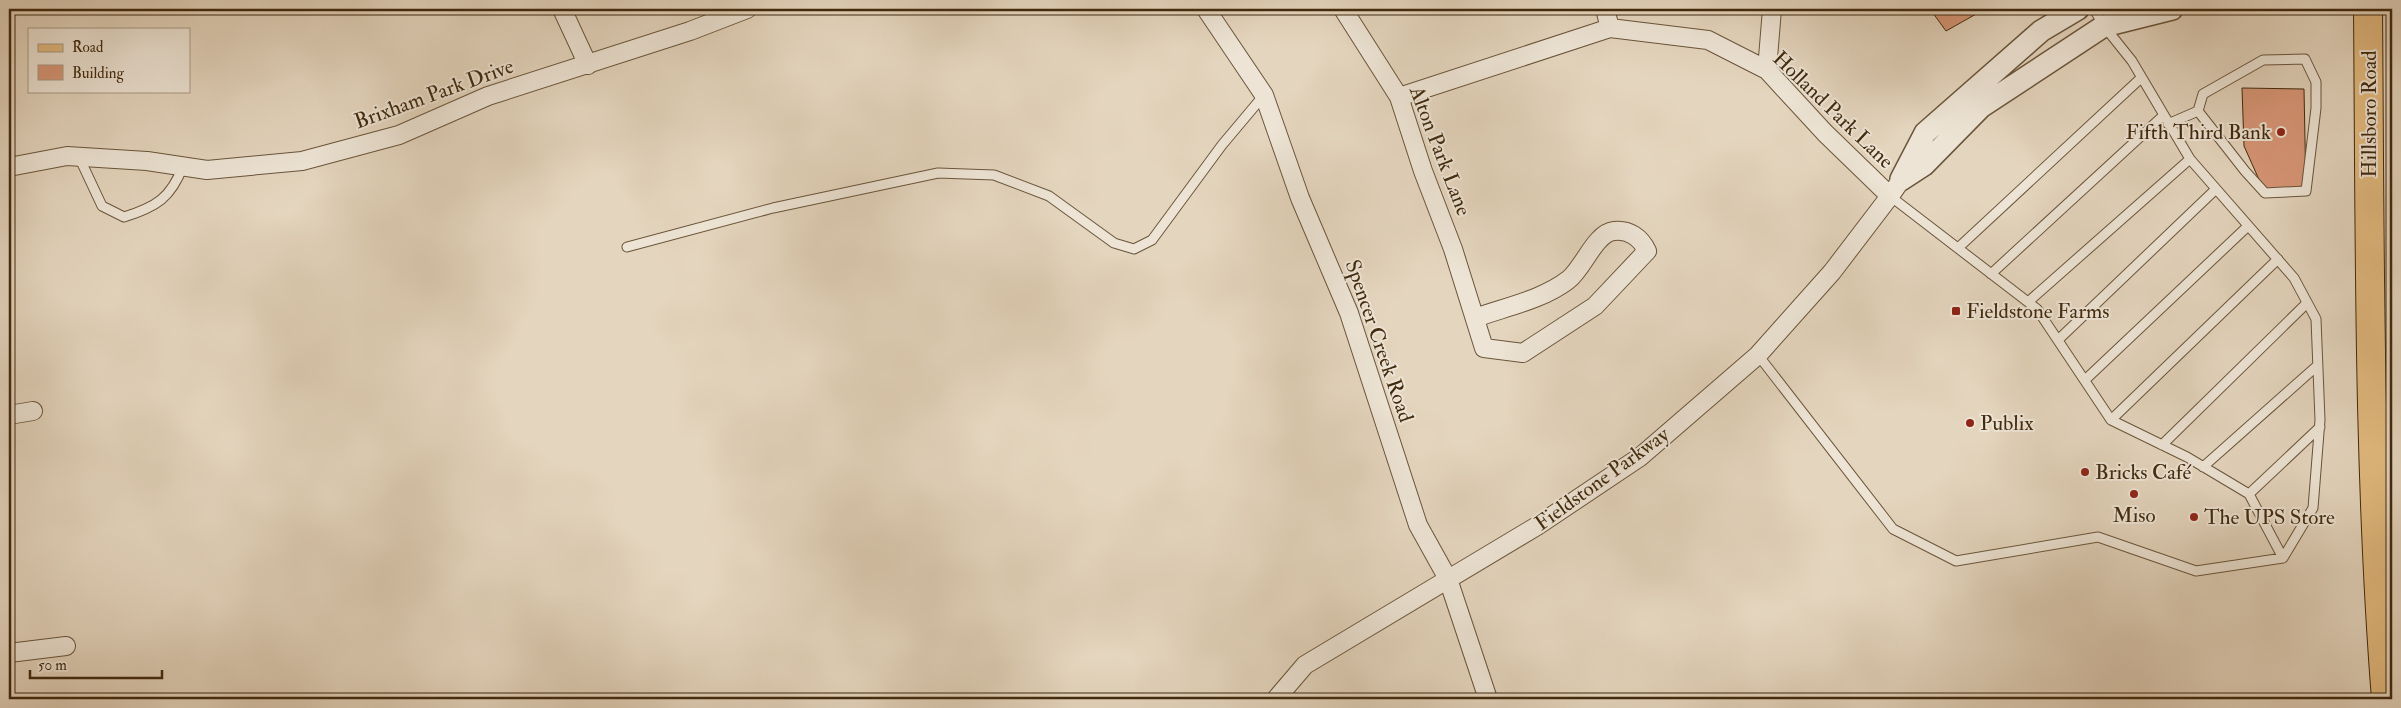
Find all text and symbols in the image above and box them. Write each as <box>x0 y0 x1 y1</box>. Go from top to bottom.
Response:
legend <box>28 28 190 92</box>
text: Road <box>72 38 104 57</box>
street label: Holland Park Lane <box>1767 45 1899 175</box>
street label: Hillsboro Road <box>2356 50 2383 178</box>
street label: Brixham Park Drive <box>351 53 518 135</box>
text: Building <box>72 64 124 83</box>
street label: Alton Park Lane <box>1403 81 1477 220</box>
place label: Fifth Third Bank <box>2125 119 2271 146</box>
marker: Fifth Third Bank <box>2275 126 2287 138</box>
street label: Spencer Creek Road <box>1339 256 1420 426</box>
place label: Fieldstone Farms <box>1966 298 2110 325</box>
marker: Fieldstone Farms <box>1950 305 1962 317</box>
place label: Publix <box>1980 410 2034 437</box>
marker: Publix <box>1964 417 1976 429</box>
street label: Fieldstone Parkway <box>1530 421 1675 537</box>
place label: Bricks Café <box>2095 459 2192 486</box>
marker: Bricks Café <box>2079 466 2091 478</box>
marker: Miso <box>2128 488 2140 500</box>
place label: Miso <box>2112 502 2156 529</box>
place label: The UPS Store <box>2204 504 2335 531</box>
marker: The UPS Store <box>2188 511 2200 523</box>
scale bar <box>30 648 162 680</box>
text: 50 m <box>38 656 67 675</box>

